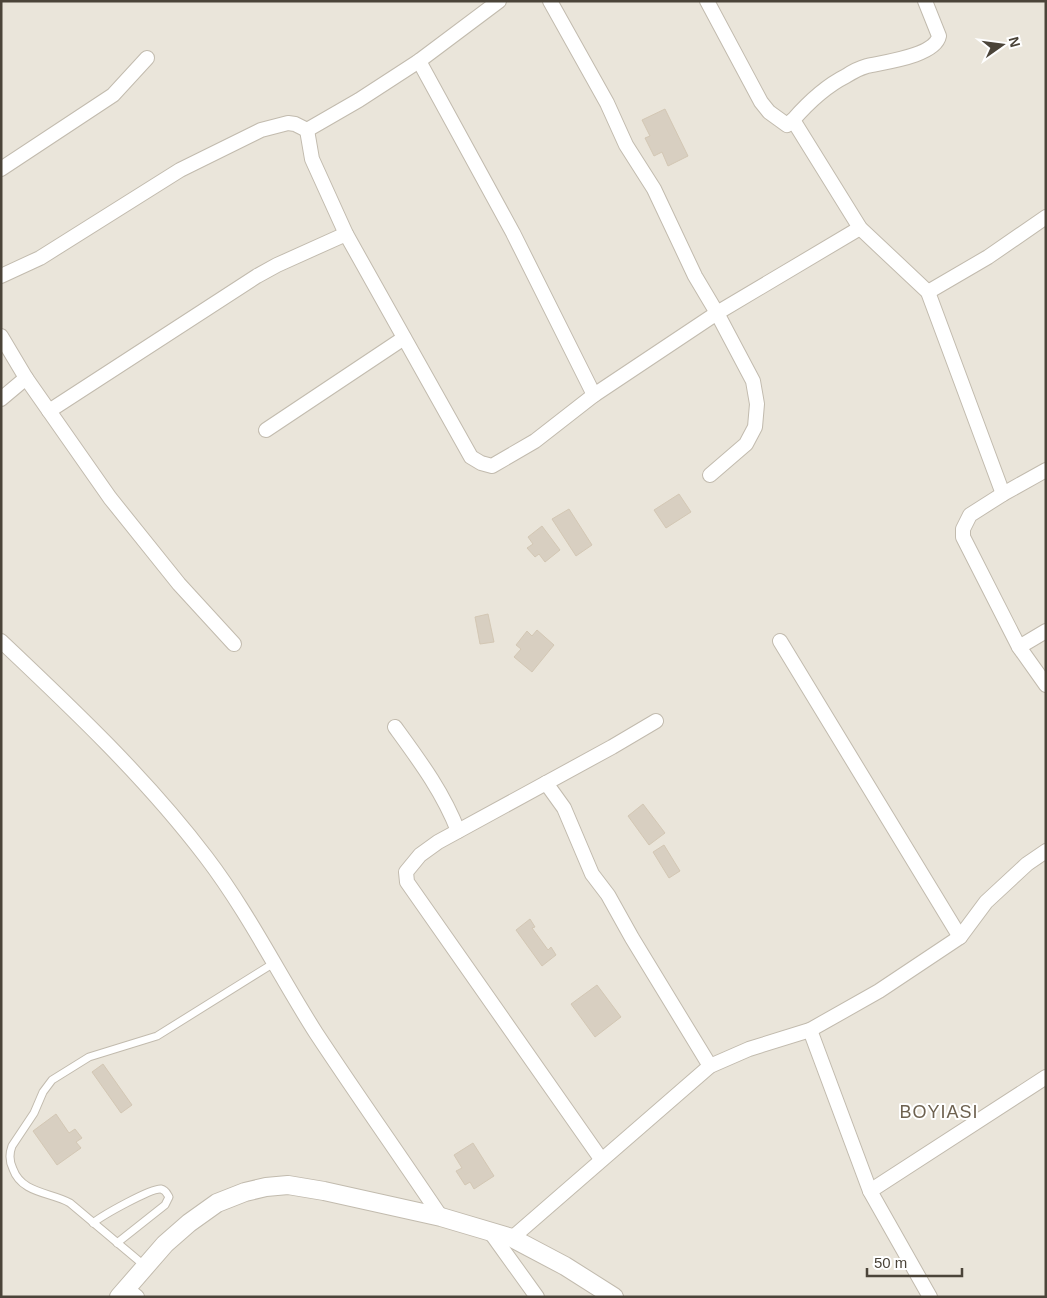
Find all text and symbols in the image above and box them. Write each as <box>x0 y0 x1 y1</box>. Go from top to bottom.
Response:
north arrow <box>977 20 1027 70</box>
text: N <box>1006 35 1024 49</box>
district label: BOYIASI <box>899 1102 979 1122</box>
scale bar <box>867 1246 962 1278</box>
text: 50 m <box>874 1254 907 1271</box>

